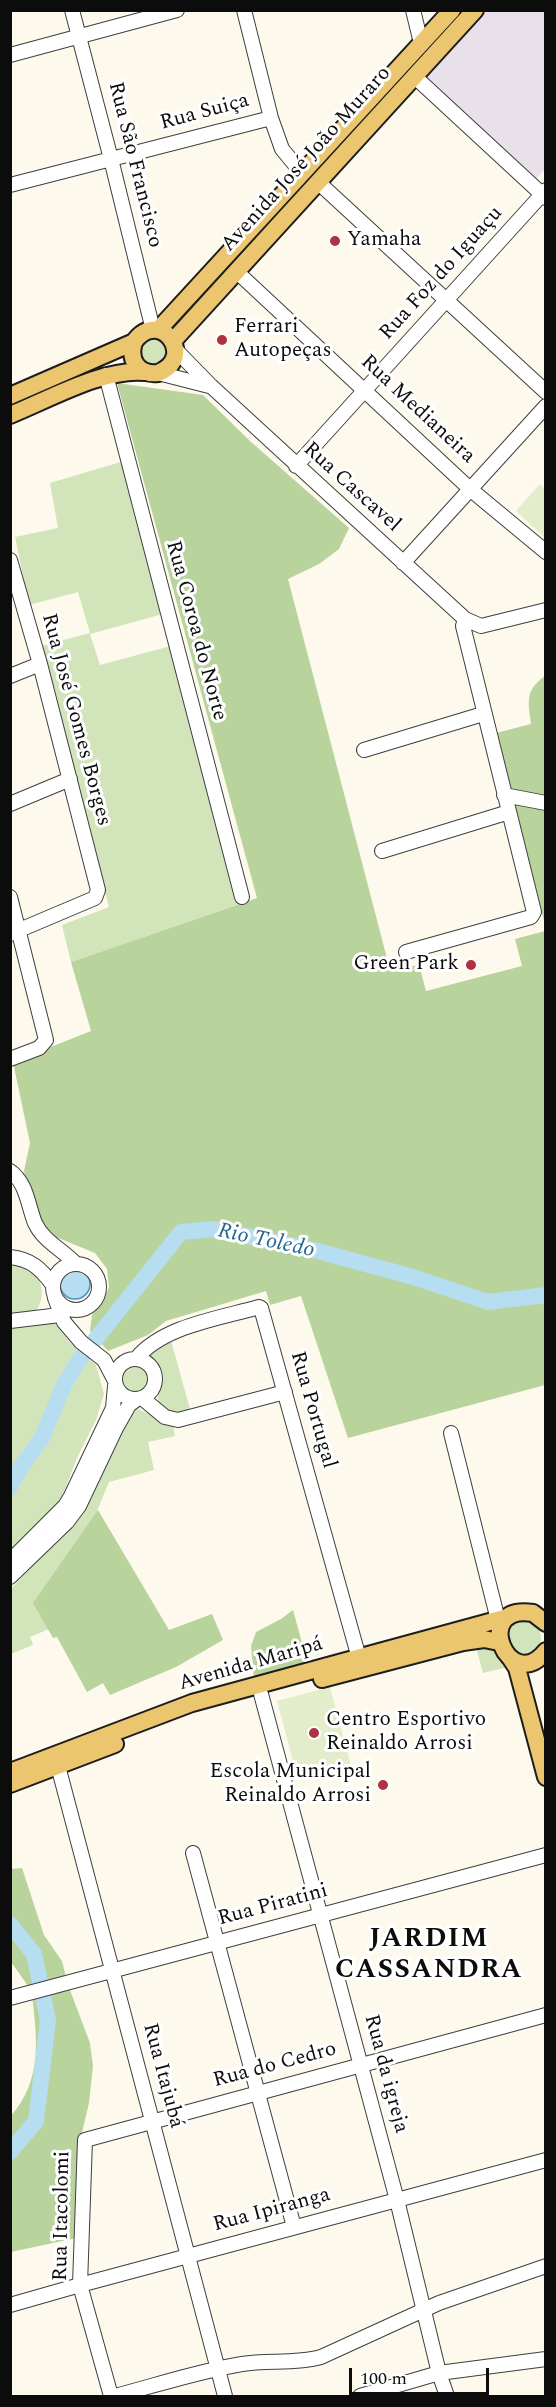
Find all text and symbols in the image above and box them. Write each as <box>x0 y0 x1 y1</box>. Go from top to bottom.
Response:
street label: Avenida José João Muraro <box>217 62 397 258</box>
street label: Rua São Francisco <box>101 79 167 251</box>
street label: Rua Suiça <box>158 89 252 137</box>
street label: Rua Foz do Iguaçu <box>375 202 509 346</box>
place label: Yamaha <box>347 228 421 254</box>
marker: Yamaha <box>328 234 342 248</box>
place label: Ferrari Autopeças <box>234 315 331 365</box>
marker: Ferrari Autopeças <box>215 333 229 347</box>
street label: Rua Medianeira <box>354 350 480 470</box>
street label: Rua Cascavel <box>297 438 405 538</box>
street label: Rua Coroa do Norte <box>159 538 231 724</box>
street label: Rua José Gomes Borges <box>34 611 116 829</box>
place label: Green Park <box>353 952 459 978</box>
marker: Green Park <box>464 958 478 972</box>
water label: Rio Toledo <box>215 1219 317 1265</box>
street label: Rua Portugal <box>283 1349 341 1471</box>
street label: Avenida Maripá <box>176 1632 326 1698</box>
place label: Centro Esportivo Reinaldo Arrosi <box>326 1708 486 1758</box>
marker: Centro Esportivo Reinaldo Arrosi <box>307 1726 321 1740</box>
place label: Escola Municipal Reinaldo Arrosi <box>210 1760 371 1810</box>
marker: Escola Municipal Reinaldo Arrosi <box>376 1778 390 1792</box>
street label: Rua Piratini <box>215 1879 331 1933</box>
district label: JARDIM CASSANDRA <box>335 1925 523 1988</box>
street label: Rua da igreja <box>357 2012 413 2136</box>
street label: Rua Itajubá <box>136 2021 188 2131</box>
street label: Rua do Cedro <box>211 2037 339 2095</box>
street label: Rua Itacolomi <box>49 2151 77 2281</box>
street label: Rua Ipiranga <box>211 2183 333 2239</box>
scale bar <box>352 2356 492 2394</box>
text: 100 m <box>360 2365 407 2392</box>

